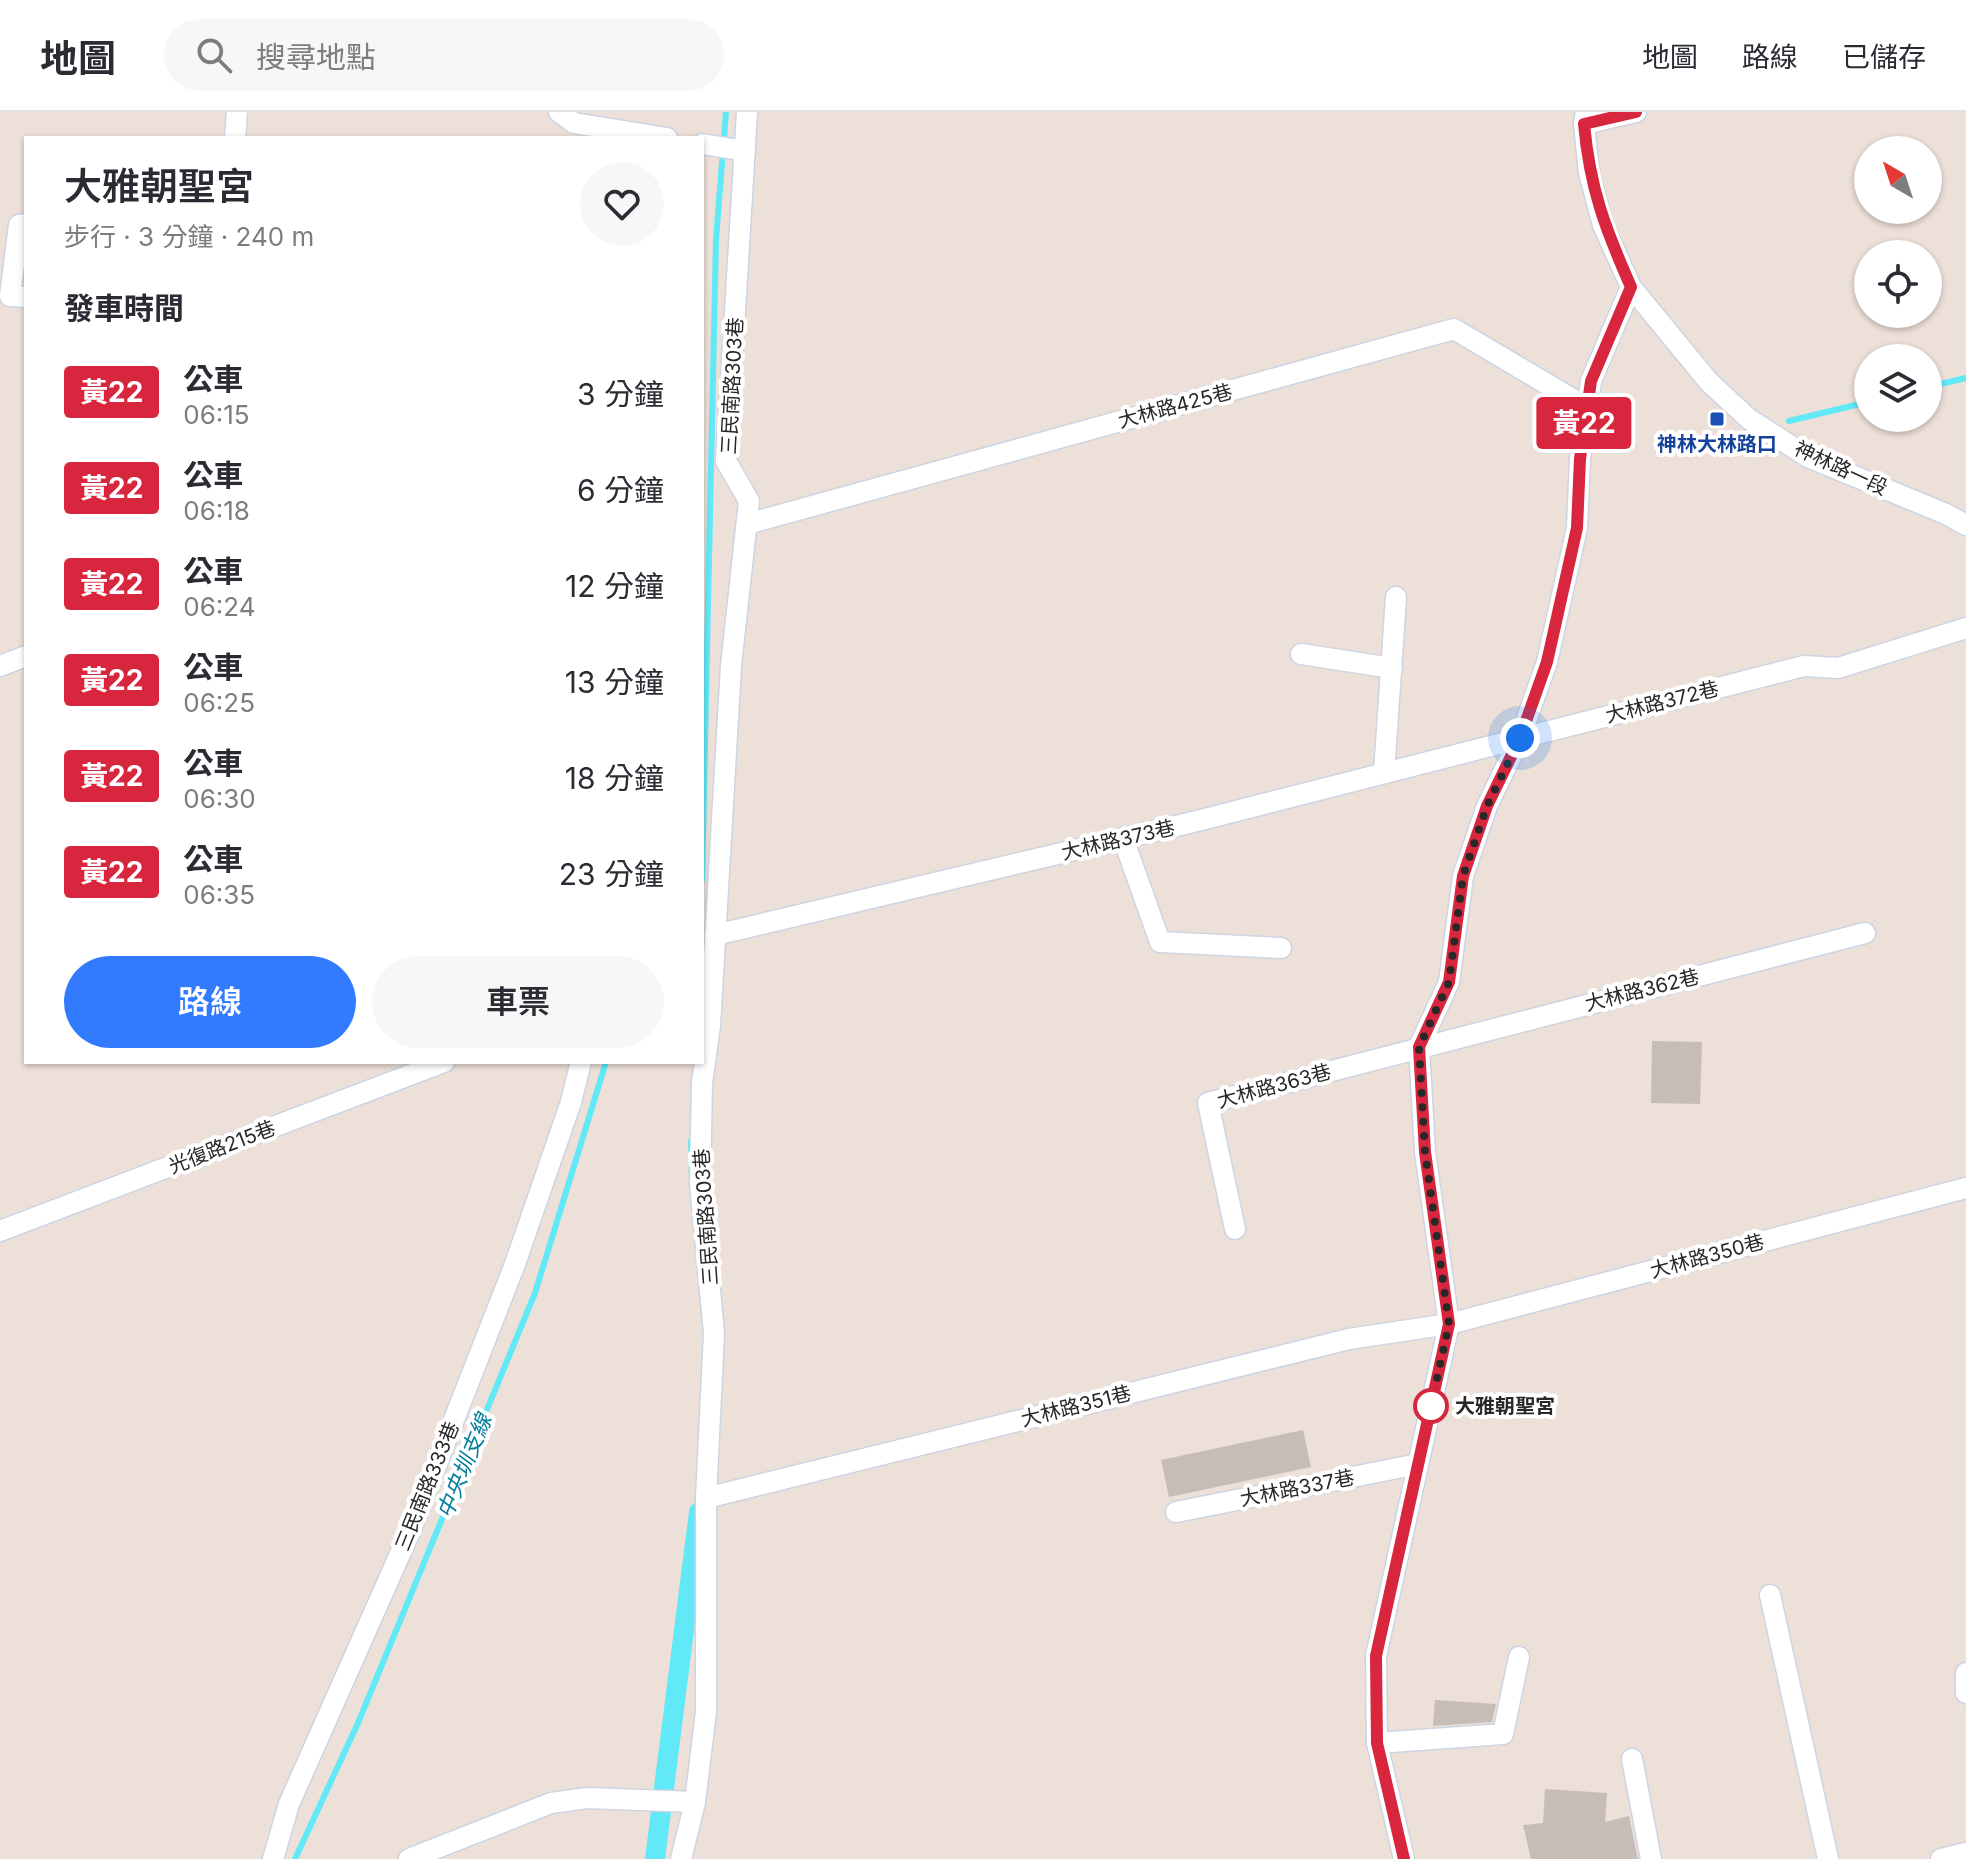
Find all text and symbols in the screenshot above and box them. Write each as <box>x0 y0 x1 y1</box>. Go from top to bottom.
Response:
search box <box>164 19 724 91</box>
icon: search <box>192 33 236 77</box>
text: 地圖 <box>40 35 116 81</box>
text: 搜尋地點 <box>256 39 376 75</box>
text: 地圖 <box>1642 40 1698 74</box>
text: 路線 <box>1742 40 1798 74</box>
text: 已儲存 <box>1842 40 1926 74</box>
north arrow <box>1854 136 1942 224</box>
map controls <box>1854 136 1942 432</box>
button: heart <box>580 162 664 246</box>
text: 大雅朝聖宮 <box>64 163 254 209</box>
text: 步行 · 3 分鐘 · 240 m <box>64 221 314 252</box>
button: locate <box>1854 240 1942 328</box>
text: 發車時間 <box>64 290 184 326</box>
street label: 三民南路303巷 <box>716 317 748 455</box>
button: layers <box>1854 344 1942 432</box>
text: 公車 <box>183 361 243 397</box>
text: 黃22 <box>80 375 143 409</box>
text: 3 分鐘 <box>577 376 664 412</box>
street label: 大林路425巷 <box>1115 379 1235 433</box>
line badge: 黃22 <box>1538 397 1630 449</box>
text: 06:15 <box>183 399 250 430</box>
text: 黃22 <box>1552 406 1616 440</box>
marker: 神林大林路口 <box>1708 410 1726 428</box>
place label: 神林大林路口 <box>1657 432 1777 456</box>
street label: 神林路一段 <box>1791 436 1891 500</box>
text: 公車 <box>183 457 243 493</box>
text: 黃22 <box>80 471 143 505</box>
text: 6 分鐘 <box>577 472 664 508</box>
text: 06:18 <box>183 495 250 526</box>
text: 公車 <box>183 553 243 589</box>
text: 黃22 <box>80 567 143 601</box>
text: 12 分鐘 <box>565 568 664 604</box>
text: 06:24 <box>183 591 256 622</box>
text: 公車 <box>183 649 243 685</box>
text: 黃22 <box>80 663 143 697</box>
text: 13 分鐘 <box>565 664 664 700</box>
street label: 大林路372巷 <box>1603 676 1721 728</box>
text: 06:25 <box>183 687 255 718</box>
your location <box>1500 718 1540 758</box>
text: 公車 <box>183 745 243 781</box>
text: 黃22 <box>80 759 143 793</box>
text: 18 分鐘 <box>565 760 664 796</box>
text: 06:30 <box>183 783 256 814</box>
street label: 大林路373巷 <box>1059 815 1177 865</box>
text: 公車 <box>183 841 243 877</box>
text: 黃22 <box>80 855 143 889</box>
text: 23 分鐘 <box>559 856 664 892</box>
text: 06:35 <box>183 879 255 910</box>
button: 路線 <box>64 956 356 1048</box>
button: 車票 <box>372 956 664 1048</box>
street label: 大林路362巷 <box>1582 964 1702 1016</box>
street label: 大林路363巷 <box>1214 1059 1334 1113</box>
street label: 光復路215巷 <box>165 1116 279 1178</box>
street label: 三民南路303巷 <box>689 1148 723 1286</box>
street label: 大林路350巷 <box>1647 1229 1767 1283</box>
street label: 大林路351巷 <box>1018 1381 1134 1431</box>
marker: 大雅朝聖宮 <box>1414 1389 1448 1423</box>
place label: 大雅朝聖宮 <box>1455 1394 1555 1418</box>
water label: 中央圳支線 <box>431 1407 498 1522</box>
street label: 三民南路333巷 <box>390 1418 464 1554</box>
street label: 大林路337巷 <box>1238 1465 1356 1511</box>

